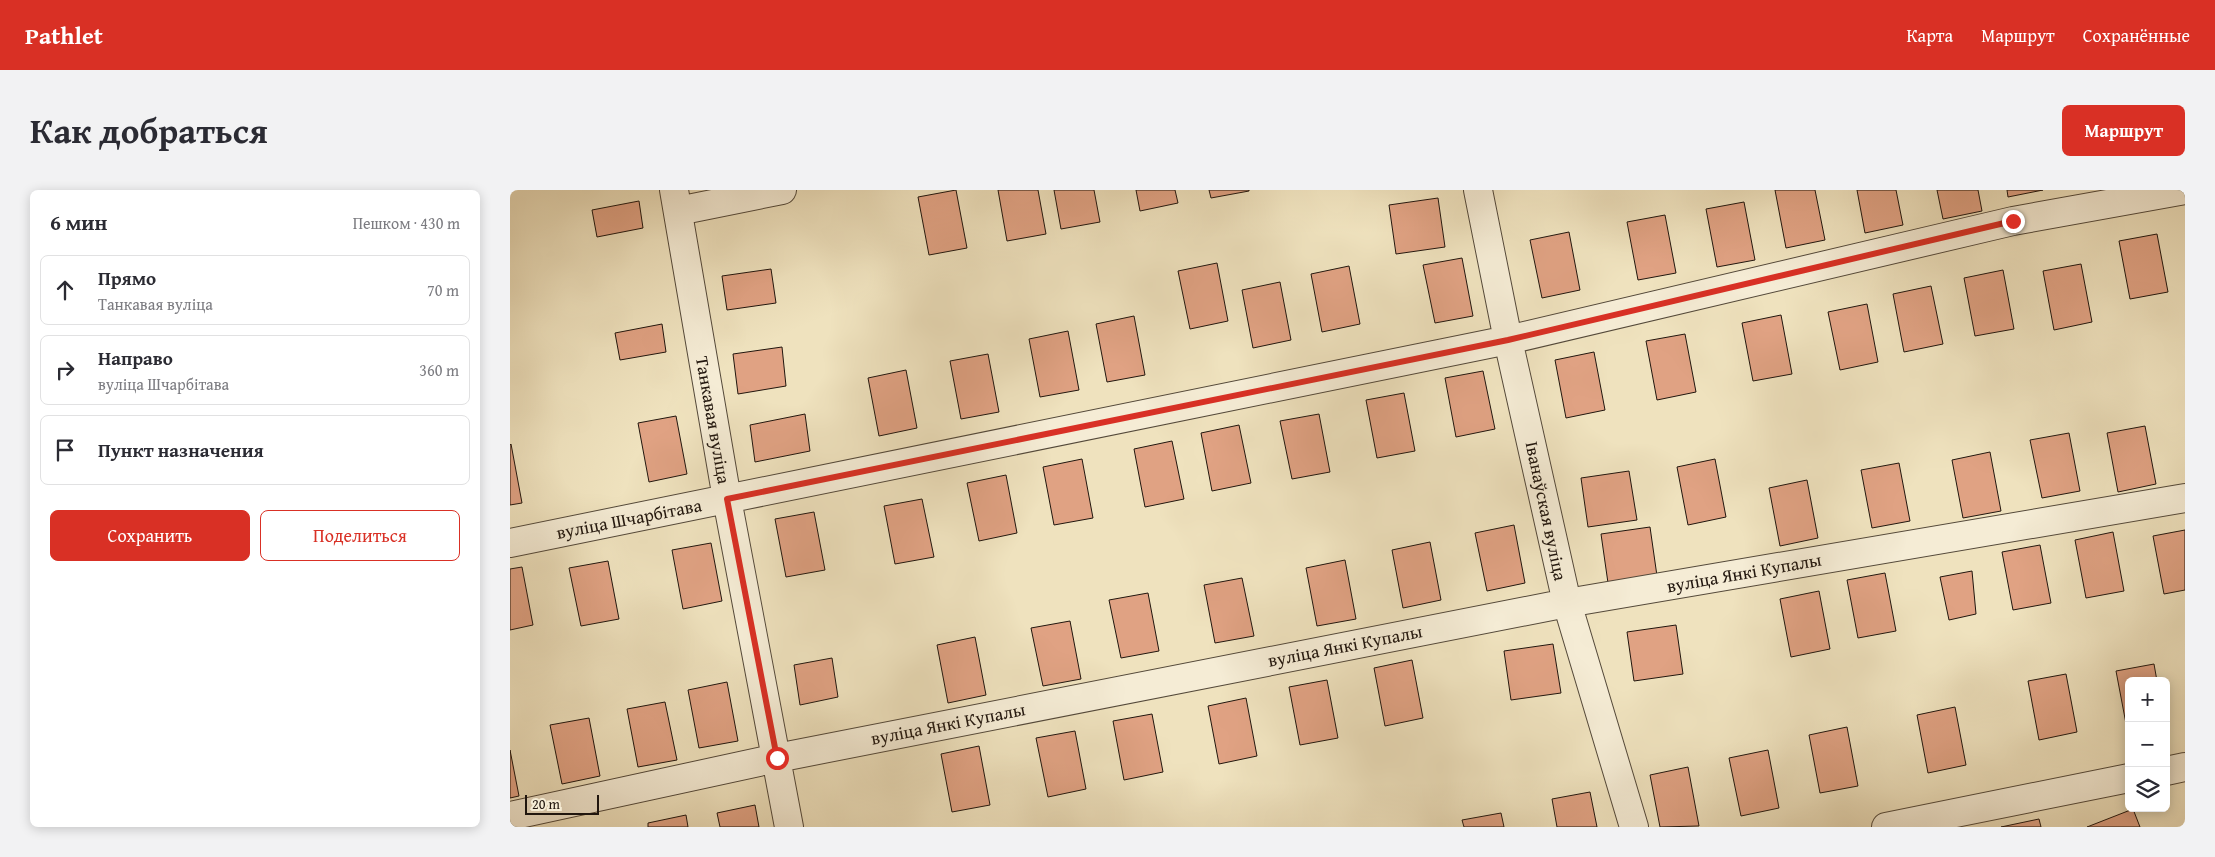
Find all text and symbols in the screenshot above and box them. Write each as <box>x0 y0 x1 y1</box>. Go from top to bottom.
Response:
text: Pathlet <box>25 18 103 53</box>
text: Карта <box>1907 22 1953 49</box>
text: Маршрут <box>1981 22 2055 49</box>
text: Сохранённые <box>2083 22 2190 49</box>
text: Как добраться <box>30 105 268 156</box>
button: Маршрут <box>2062 105 2185 156</box>
text: 6 мин <box>50 207 107 238</box>
route end <box>2002 210 2025 233</box>
text: Пешком · 430 m <box>353 211 460 235</box>
text: Прямо <box>98 264 156 292</box>
icon: ahead <box>51 276 79 304</box>
text: 70 m <box>427 278 459 302</box>
text: Танкавая вуліца <box>98 292 213 316</box>
text: Направо <box>98 344 173 372</box>
street label: Танкавая вуліца <box>689 354 738 486</box>
icon: right <box>51 356 79 384</box>
text: 360 m <box>419 358 459 382</box>
text: вуліца Шчарбітава <box>98 372 229 396</box>
icon: arrive <box>51 436 79 464</box>
text: Пункт назначения <box>98 436 264 464</box>
street label: Іванаўская вуліца <box>1519 439 1575 583</box>
street label: вуліца Шчарбітава <box>554 491 704 546</box>
button: Сохранить <box>50 510 250 561</box>
button: Поделиться <box>260 510 460 561</box>
street label: вуліца Янкі Купалы <box>1664 546 1824 599</box>
street label: вуліца Янкі Купалы <box>1265 617 1425 674</box>
map controls <box>2125 677 2170 812</box>
button: + <box>2125 677 2170 722</box>
street label: вуліца Янкі Купалы <box>868 695 1028 752</box>
button: − <box>2125 722 2170 767</box>
route start <box>766 747 789 770</box>
button: layers <box>2125 767 2170 812</box>
scale bar <box>525 792 599 815</box>
text: 20 m <box>532 794 560 814</box>

